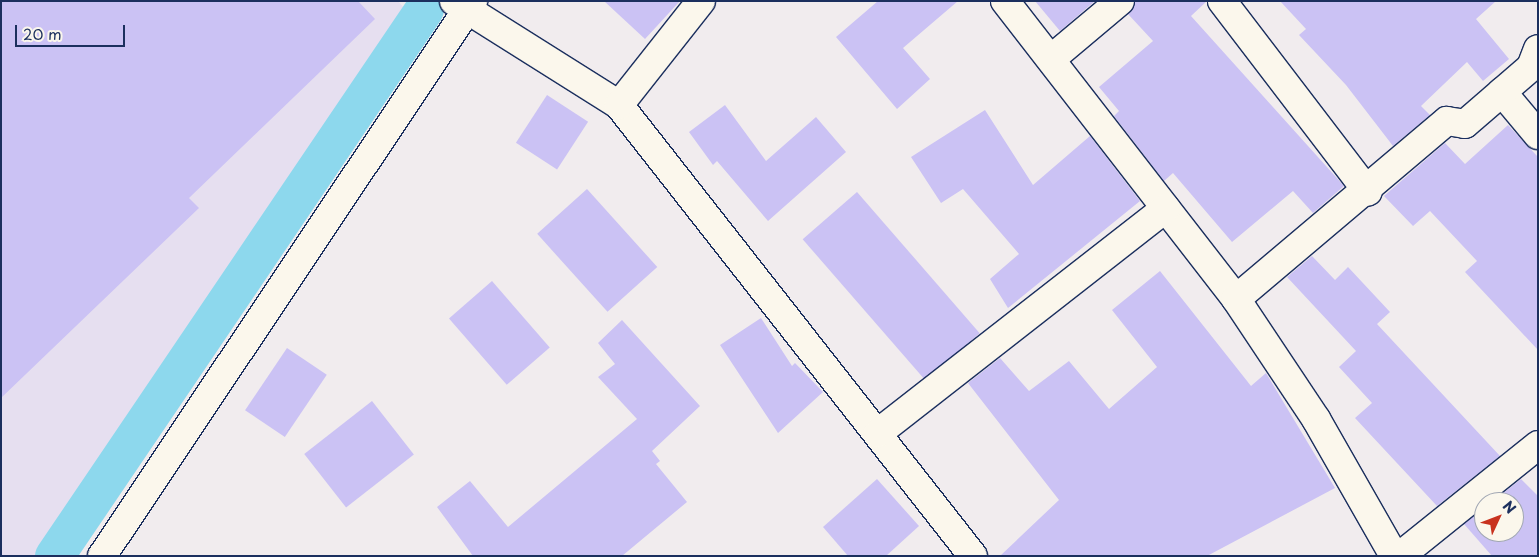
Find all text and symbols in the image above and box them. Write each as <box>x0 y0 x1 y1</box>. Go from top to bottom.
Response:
scale bar <box>18 15 128 47</box>
text: 20 m <box>23 22 62 45</box>
north arrow <box>1474 492 1524 542</box>
text: N <box>1498 496 1521 518</box>

